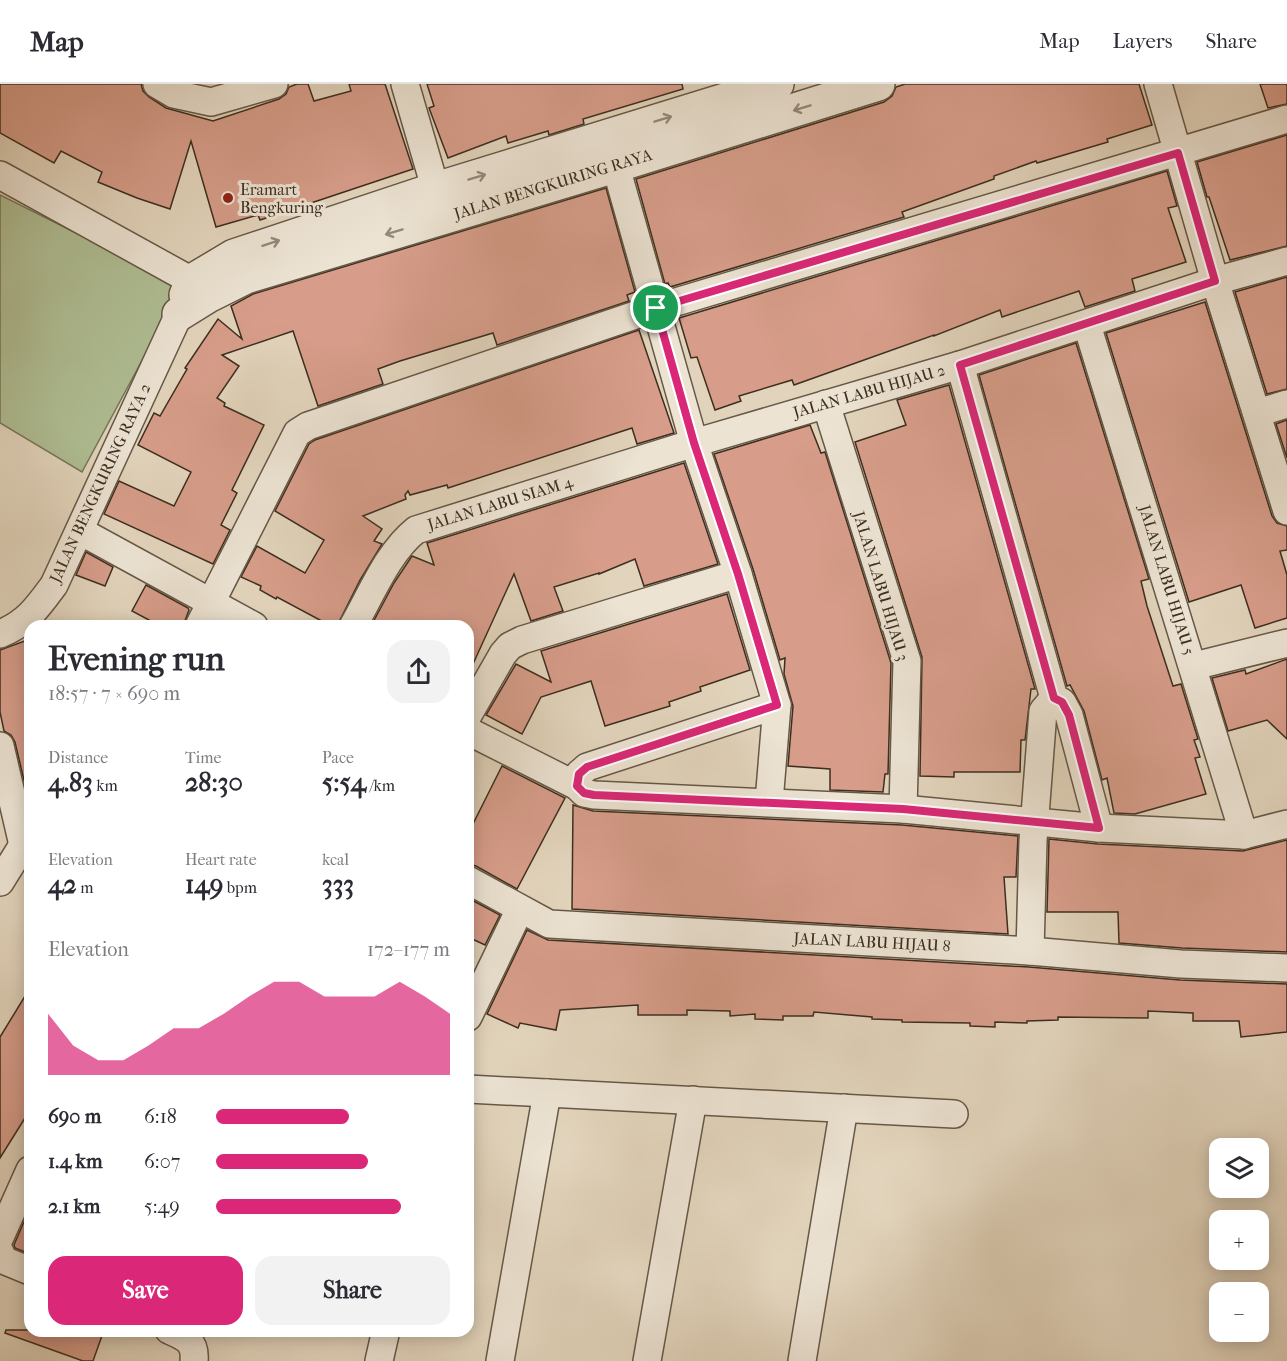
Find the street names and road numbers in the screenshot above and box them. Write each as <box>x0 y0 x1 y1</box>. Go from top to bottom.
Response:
street label: JALAN BENGKURING RAYA <box>450 145 655 224</box>
street label: JALAN LABU HIJAU 2 <box>789 360 947 422</box>
street label: JALAN BENGKURING RAYA 2 <box>45 380 155 587</box>
street label: JALAN LABU SIAM 4 <box>423 472 575 535</box>
street label: JALAN LABU HIJAU 5 <box>1135 501 1199 657</box>
street label: JALAN LABU HIJAU 3 <box>849 507 913 663</box>
street label: JALAN LABU HIJAU 8 <box>791 928 951 956</box>

